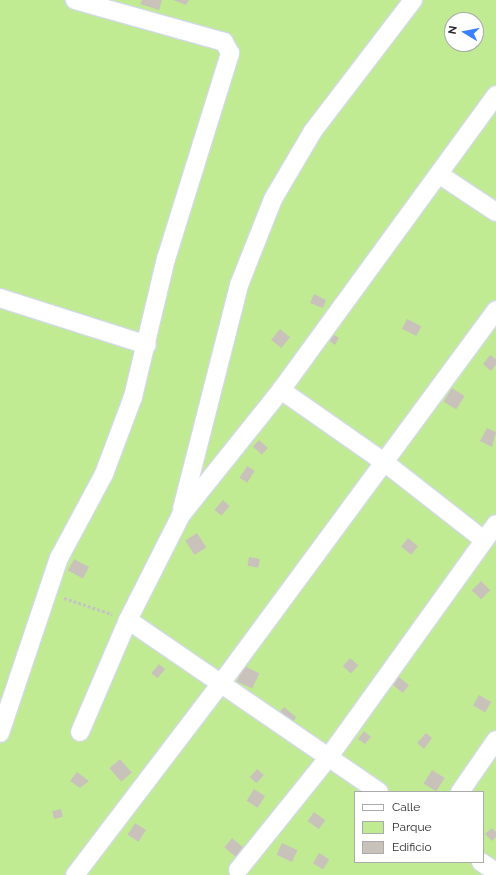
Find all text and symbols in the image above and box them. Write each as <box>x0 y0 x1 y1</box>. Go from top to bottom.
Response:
north arrow <box>444 12 484 52</box>
text: N <box>446 25 460 35</box>
legend <box>354 791 484 863</box>
text: Calle <box>392 800 420 814</box>
text: Parque <box>392 820 432 834</box>
text: Edificio <box>392 840 432 854</box>

